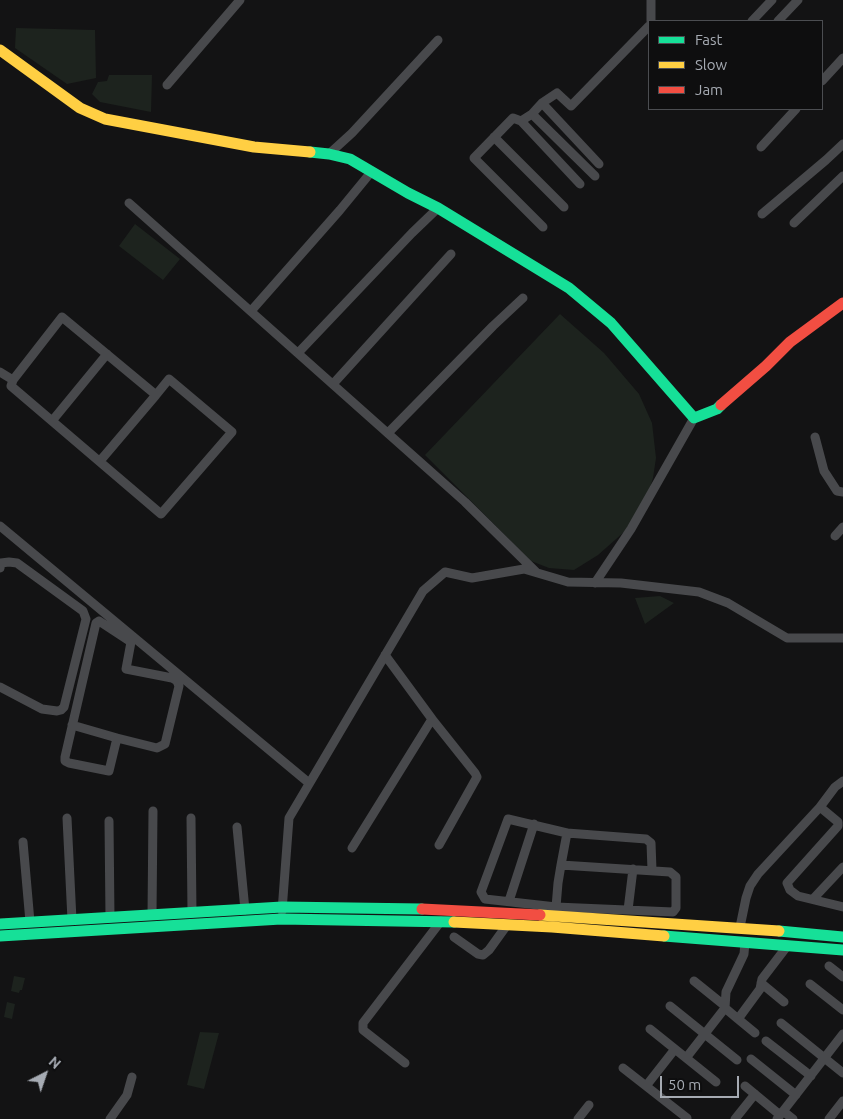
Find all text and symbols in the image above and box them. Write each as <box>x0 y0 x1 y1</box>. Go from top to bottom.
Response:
legend <box>648 20 823 110</box>
text: Fast <box>695 31 722 48</box>
text: Slow <box>695 56 727 73</box>
text: Jam <box>695 81 723 98</box>
north arrow <box>20 1049 70 1099</box>
text: N <box>46 1053 64 1072</box>
scale bar <box>663 1066 742 1098</box>
text: 50 m <box>668 1076 701 1093</box>

